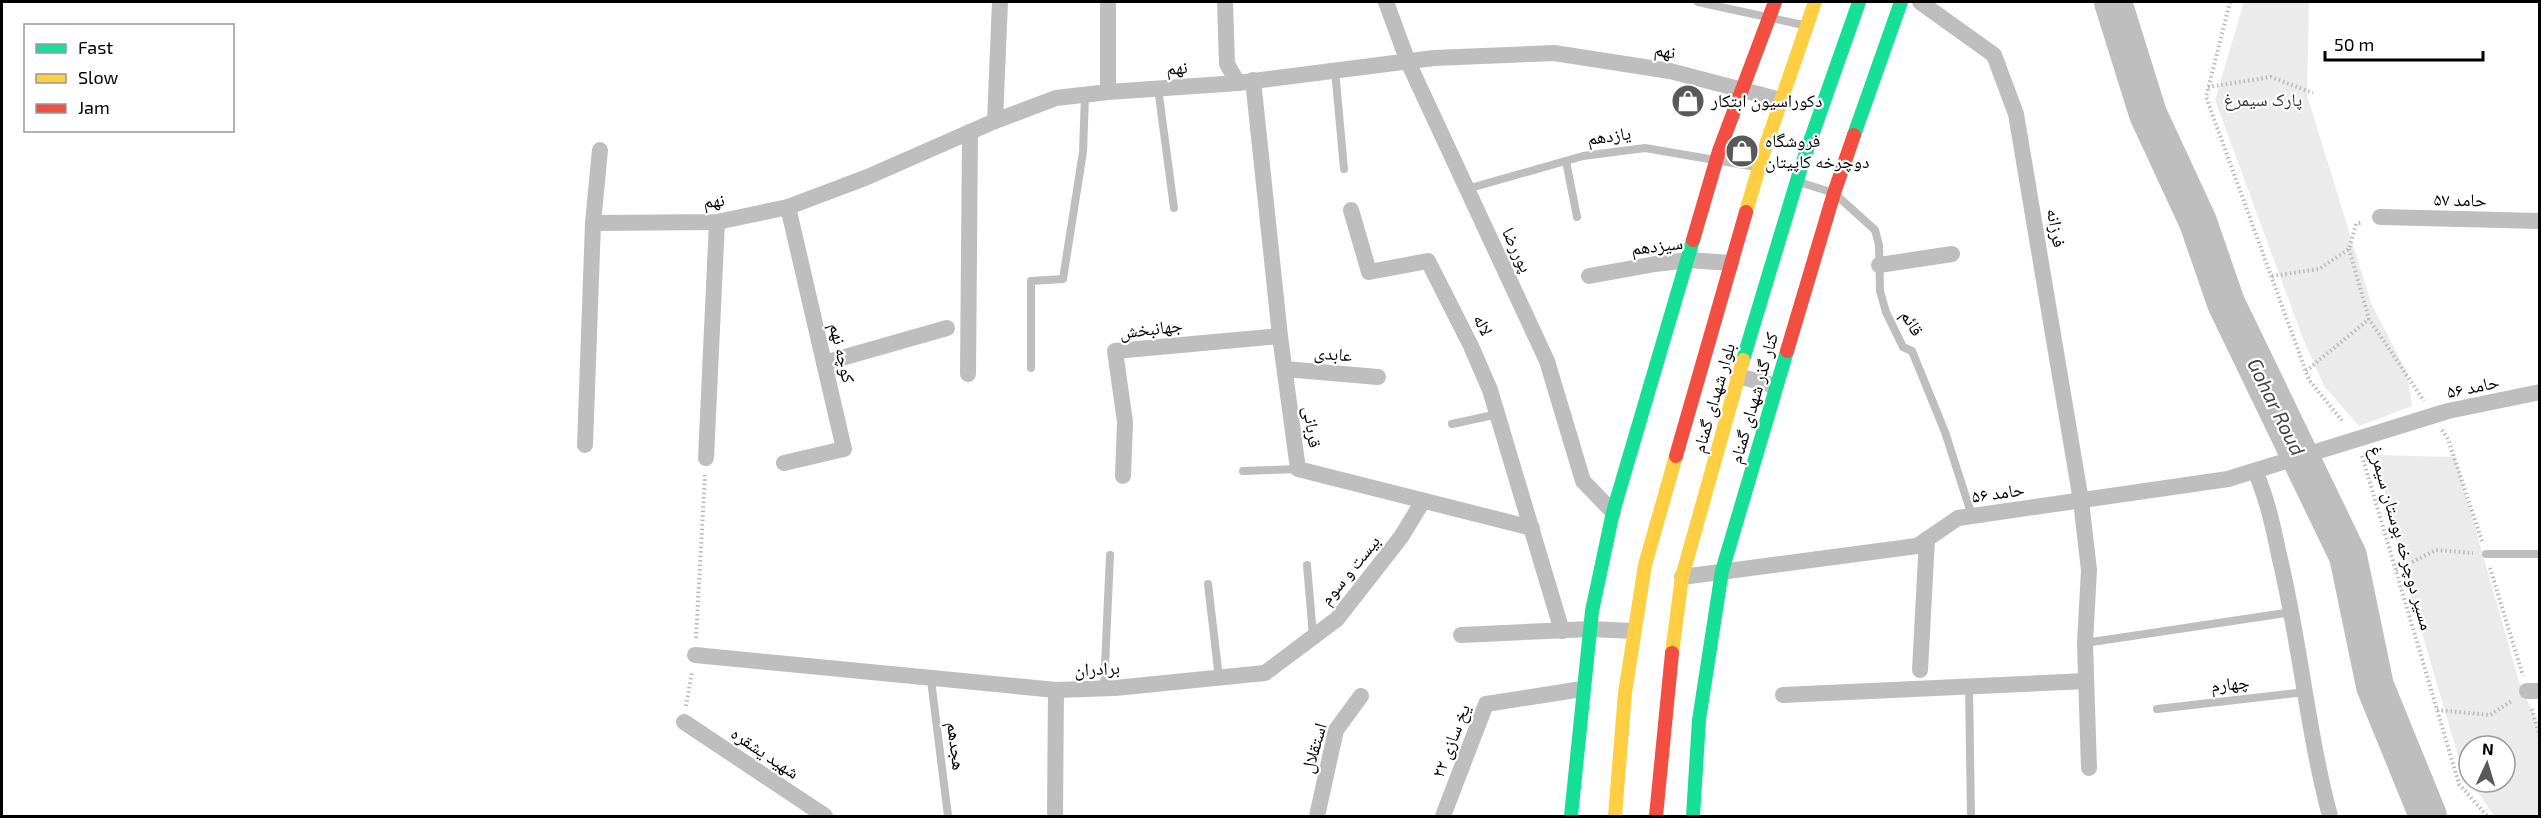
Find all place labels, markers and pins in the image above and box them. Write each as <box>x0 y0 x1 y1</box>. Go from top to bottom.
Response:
shop icon: دکوراسیون ابتکار <box>1670 83 1706 119</box>
place label: دکوراسیون ابتکار <box>1710 89 1822 112</box>
place label: فروشگاه دوچرخه کاپیتان <box>1765 129 1869 173</box>
shop icon: فروشگاه دوچرخه کاپیتان <box>1724 133 1760 169</box>

